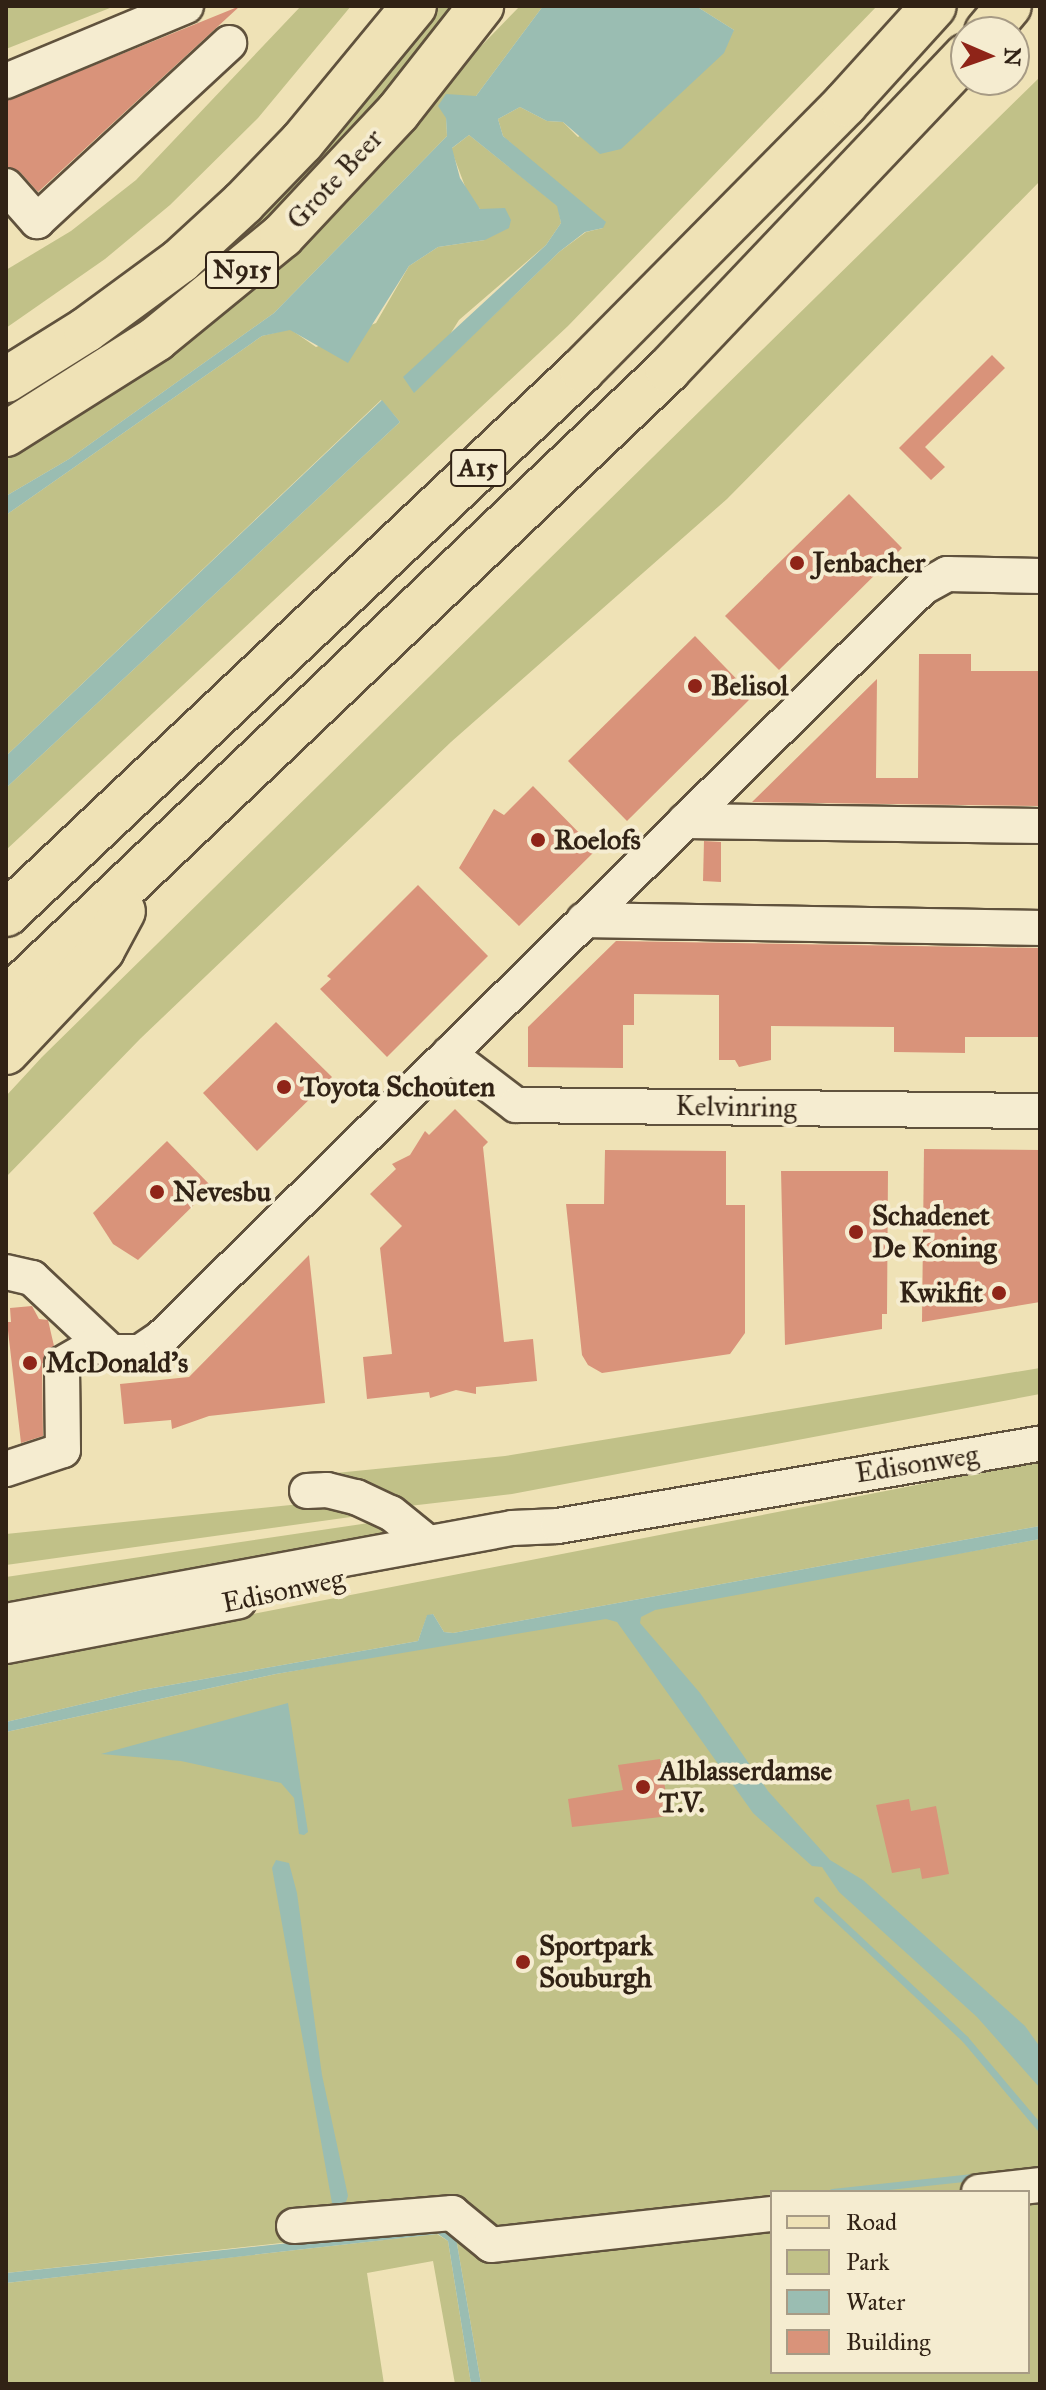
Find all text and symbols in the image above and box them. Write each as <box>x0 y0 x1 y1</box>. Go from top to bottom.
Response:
north arrow <box>950 16 1030 96</box>
text: N <box>999 47 1026 67</box>
street label: Grote Beer <box>280 122 390 236</box>
road number: N915 <box>204 248 280 292</box>
road number: A15 <box>450 446 506 490</box>
place label: Jenbacher <box>813 546 925 580</box>
marker: Jenbacher <box>788 554 806 572</box>
place label: Belisol <box>711 669 788 703</box>
marker: Belisol <box>686 677 704 695</box>
place label: Roelofs <box>554 823 641 857</box>
marker: Roelofs <box>529 831 547 849</box>
place label: Toyota Schouten <box>300 1070 495 1104</box>
marker: Toyota Schouten <box>275 1078 293 1096</box>
street label: Kelvinring <box>675 1089 797 1125</box>
place label: Nevesbu <box>173 1175 271 1209</box>
marker: Nevesbu <box>148 1183 166 1201</box>
place label: Schadenet De Koning <box>872 1199 997 1265</box>
marker: Schadenet De Koning <box>847 1223 865 1241</box>
place label: Kwikfit <box>899 1276 983 1310</box>
marker: Kwikfit <box>990 1284 1008 1302</box>
place label: McDonald's <box>46 1346 188 1380</box>
marker: McDonald's <box>21 1354 39 1372</box>
street label: Edisonweg <box>853 1438 981 1490</box>
street label: Edisonweg <box>219 1562 347 1620</box>
place label: Alblasserdamse T.V. <box>659 1754 832 1820</box>
marker: Alblasserdamse T.V. <box>634 1778 652 1796</box>
place label: Sportpark Souburgh <box>539 1929 653 1995</box>
marker: Sportpark Souburgh <box>514 1953 532 1971</box>
legend <box>770 2190 1030 2374</box>
text: Road <box>846 2207 897 2237</box>
text: Park <box>846 2247 889 2277</box>
text: Water <box>846 2287 905 2317</box>
text: Building <box>846 2327 931 2357</box>

